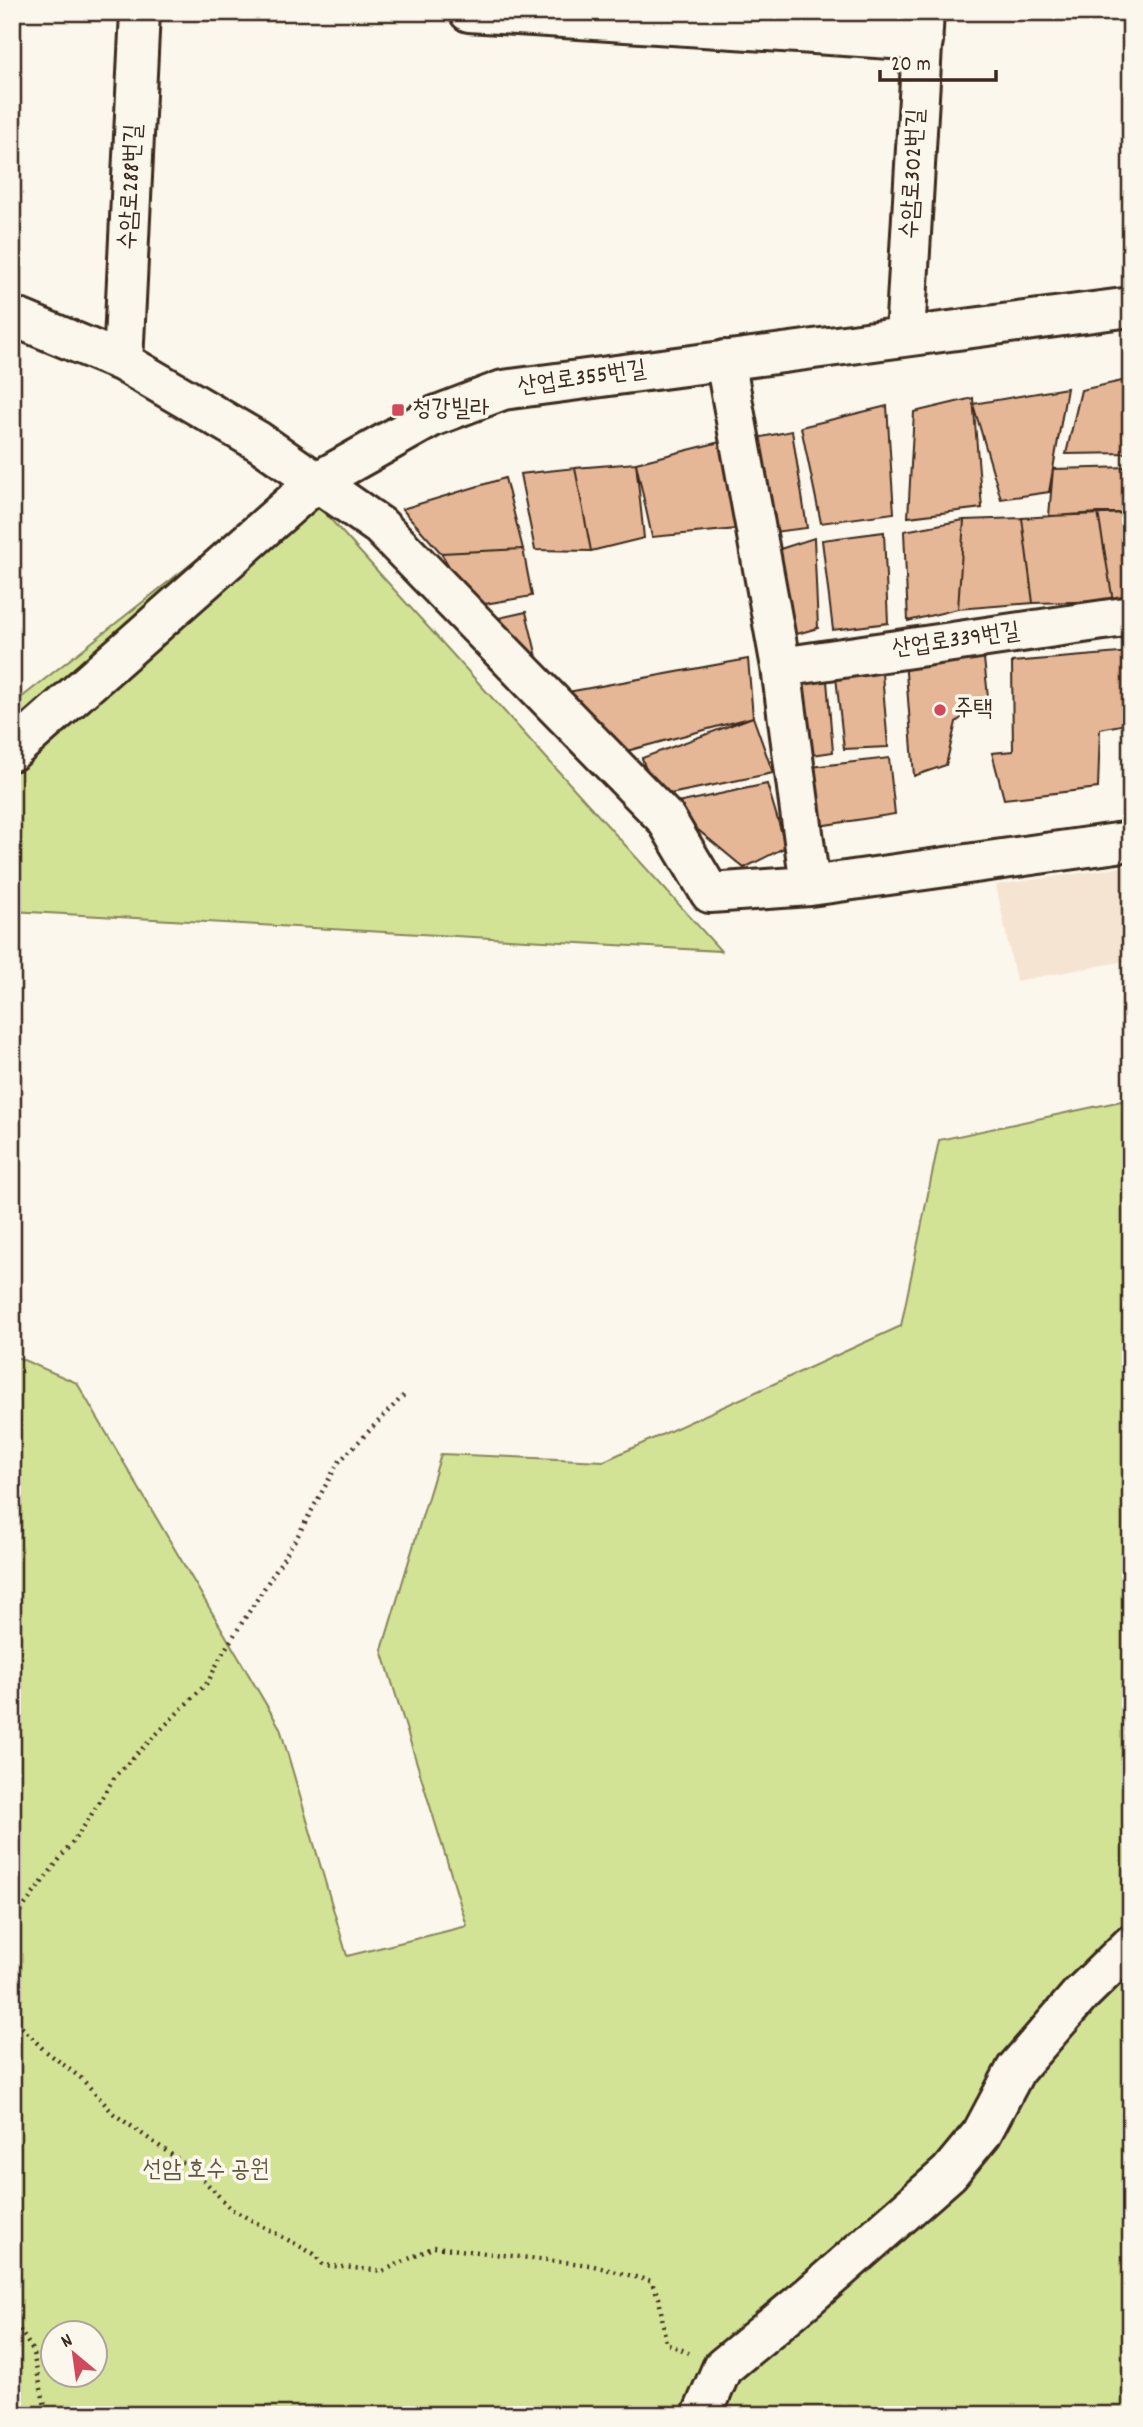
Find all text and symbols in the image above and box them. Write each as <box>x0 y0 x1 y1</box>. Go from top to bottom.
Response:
scale bar <box>880 38 996 82</box>
text: 20 m <box>891 51 931 81</box>
street label: 수암로302번길 <box>894 108 934 240</box>
street label: 수암로288번길 <box>112 123 152 251</box>
street label: 산업로355번길 <box>516 353 648 405</box>
place label: 청강빌라 <box>412 393 489 427</box>
marker: 청강빌라 <box>390 402 406 418</box>
street label: 산업로339번길 <box>890 615 1022 667</box>
place label: 주택 <box>954 693 993 727</box>
marker: 주택 <box>932 702 948 718</box>
park label: 선암 호수 공원 <box>143 2154 269 2188</box>
north arrow <box>38 2318 108 2388</box>
text: N <box>57 2328 78 2356</box>

